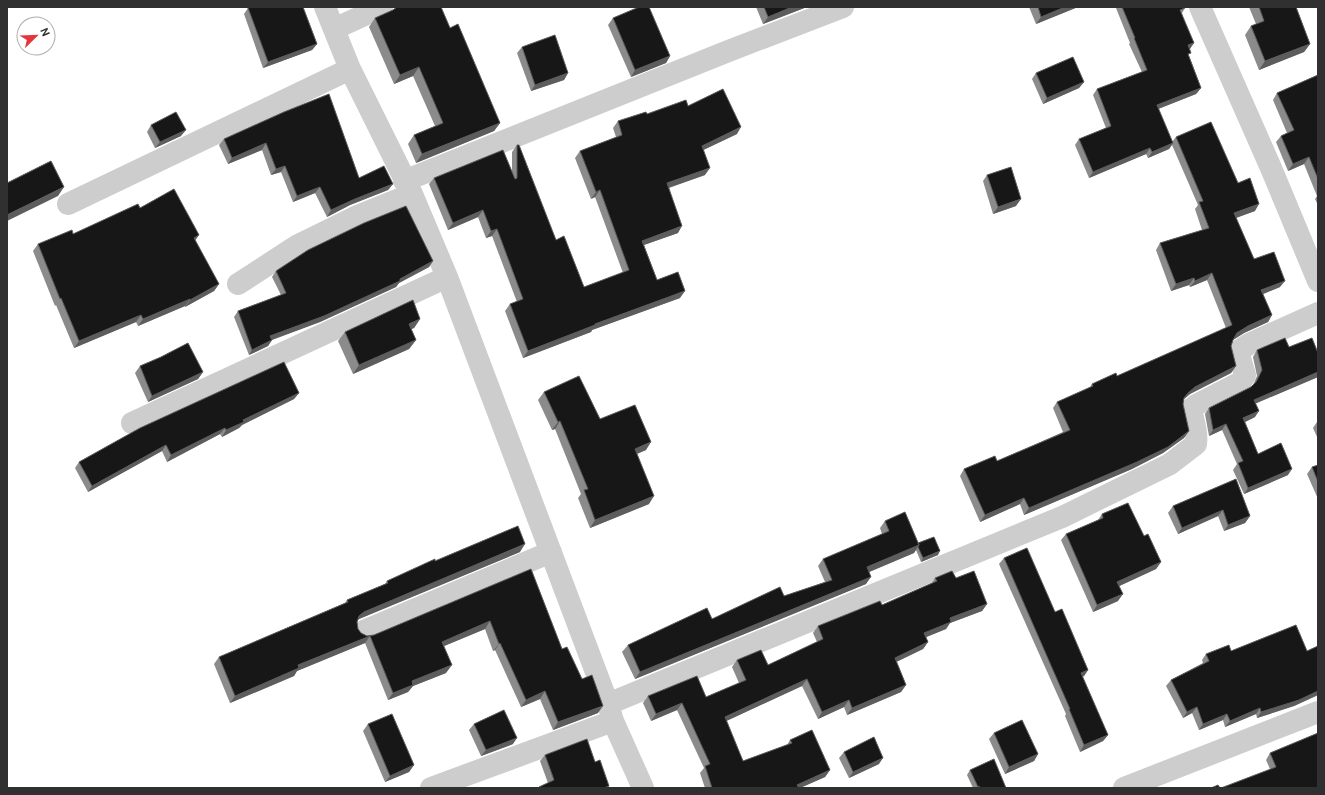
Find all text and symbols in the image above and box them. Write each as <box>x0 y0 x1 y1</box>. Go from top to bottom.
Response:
north arrow <box>16 16 56 56</box>
text: N <box>37 26 53 38</box>

